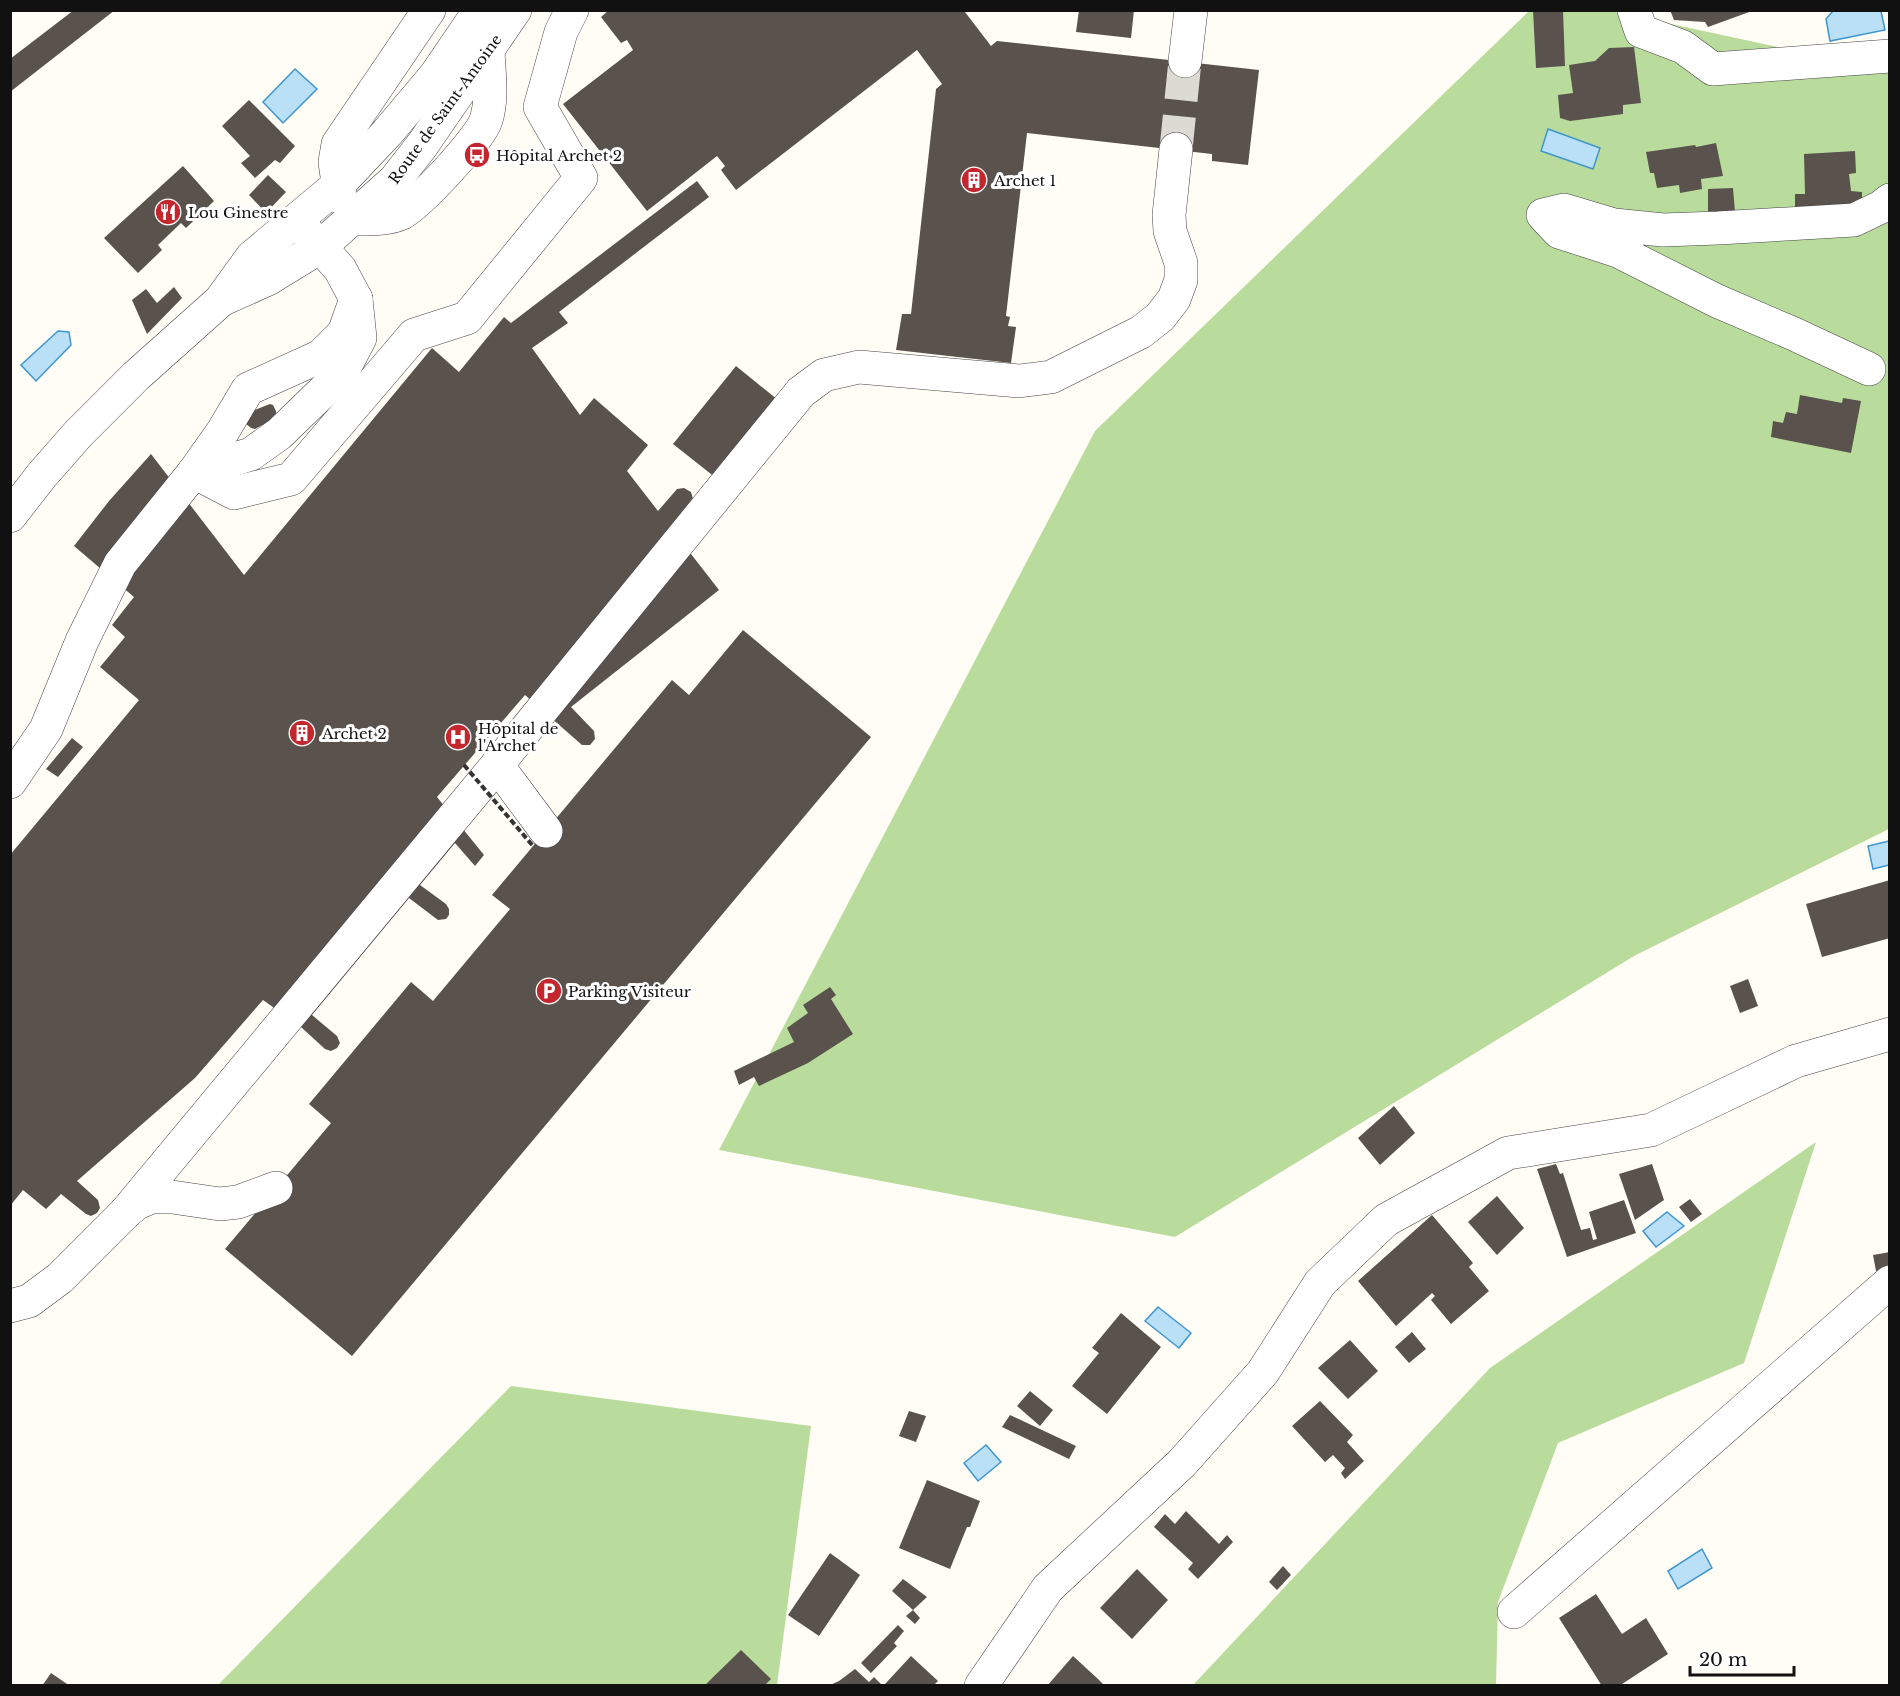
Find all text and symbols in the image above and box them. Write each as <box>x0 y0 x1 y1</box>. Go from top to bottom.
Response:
street label: Route de Saint-Antoine <box>384 30 506 188</box>
bus stop icon: Hôpital Archet 2 <box>462 140 492 170</box>
place label: Hôpital Archet 2 <box>496 146 622 165</box>
building icon: Archet 1 <box>959 165 989 195</box>
place label: Archet 1 <box>993 171 1056 190</box>
restaurant icon: Lou Ginestre <box>153 197 183 227</box>
place label: Lou Ginestre <box>188 203 288 222</box>
building icon: Archet 2 <box>287 718 317 748</box>
place label: Hôpital de l'Archet <box>478 719 558 755</box>
hospital icon: Hôpital de l'Archet <box>443 722 473 752</box>
place label: Archet 2 <box>321 724 387 743</box>
parking icon: Parking Visiteur <box>534 976 564 1006</box>
place label: Parking Visiteur <box>568 982 692 1001</box>
scale bar <box>1690 1639 1794 1677</box>
text: 20 m <box>1699 1649 1747 1671</box>

